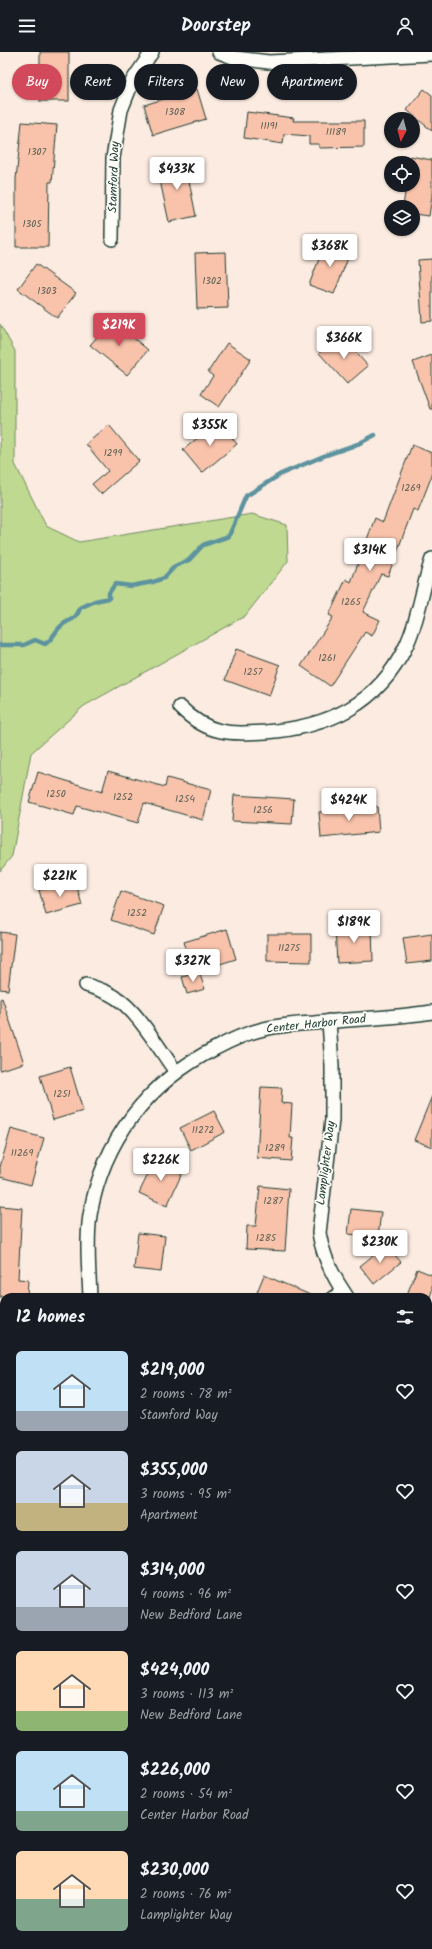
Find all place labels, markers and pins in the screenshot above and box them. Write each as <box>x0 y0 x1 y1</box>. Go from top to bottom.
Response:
pin: $433K <box>149 157 205 191</box>
pin: $368K <box>302 234 358 268</box>
pin: $219K <box>91 313 147 347</box>
pin: $366K <box>316 326 372 360</box>
pin: $355K <box>182 413 238 447</box>
pin: $314K <box>342 538 398 572</box>
pin: $424K <box>321 788 377 822</box>
pin: $221K <box>32 864 88 898</box>
pin: $189K <box>326 910 382 944</box>
pin: $327K <box>165 949 221 983</box>
pin: $226K <box>133 1148 189 1182</box>
pin: $230K <box>352 1230 408 1264</box>

